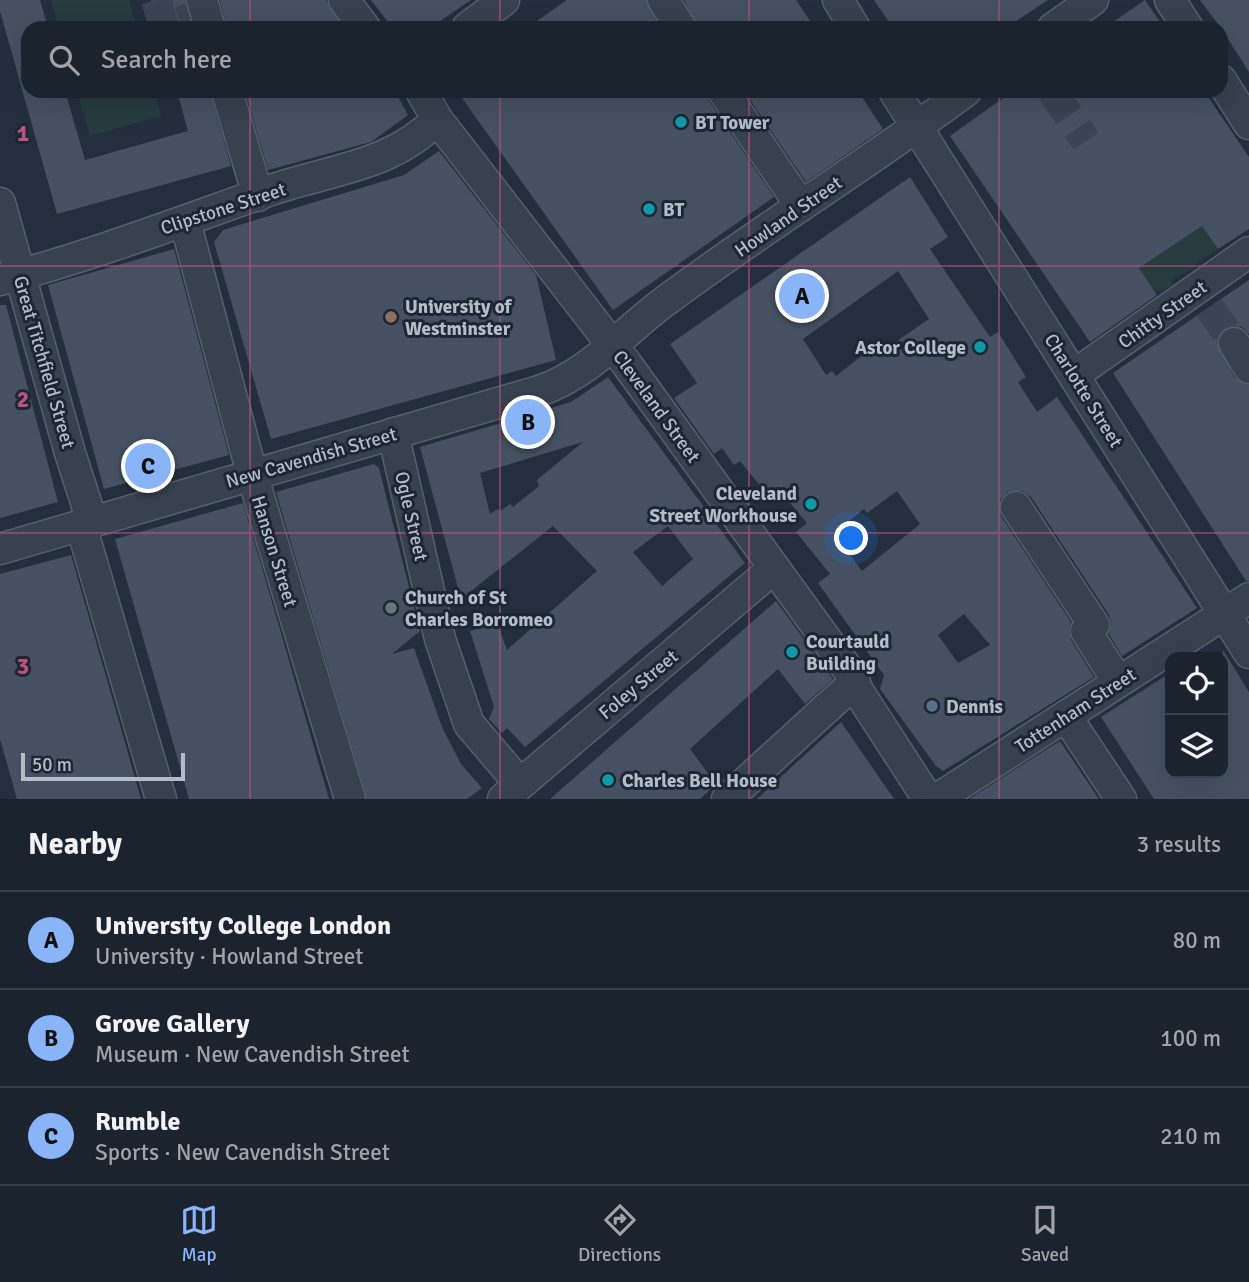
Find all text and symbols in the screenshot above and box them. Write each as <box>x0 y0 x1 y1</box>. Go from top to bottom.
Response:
search box <box>21 21 1228 98</box>
icon: search <box>45 41 83 79</box>
text: Search here <box>101 44 232 76</box>
place label: BT Tower <box>695 111 770 135</box>
marker: BT Tower <box>673 114 689 130</box>
text: 1 <box>17 119 29 148</box>
street label: Howland Street <box>730 171 847 263</box>
street label: Clipstone Street <box>158 177 289 241</box>
place label: BT <box>663 198 684 222</box>
marker: BT <box>641 201 657 217</box>
pin: A <box>779 270 825 322</box>
street label: Great Titchfield Street <box>8 273 80 452</box>
street label: Chitty Street <box>1114 275 1212 354</box>
place label: University of Westminster <box>405 295 513 341</box>
marker: University of Westminster <box>383 309 399 325</box>
street label: Charlotte Street <box>1039 329 1128 452</box>
place label: Astor College <box>855 336 966 360</box>
marker: Astor College <box>972 339 988 355</box>
street label: Cleveland Street <box>607 346 705 468</box>
text: 2 <box>17 385 29 414</box>
pin: B <box>505 396 551 448</box>
street label: New Cavendish Street <box>223 422 400 494</box>
pin: C <box>125 440 171 492</box>
street label: Ogle Street <box>389 469 433 564</box>
place label: Cleveland Street Workhouse <box>650 482 797 528</box>
street label: Hanson Street <box>246 493 302 610</box>
marker: Cleveland Street Workhouse <box>803 496 819 512</box>
your location <box>834 521 868 555</box>
place label: Church of St Charles Borromeo <box>405 586 553 632</box>
marker: Church of St Charles Borromeo <box>383 600 399 616</box>
place label: Courtauld Building <box>806 630 889 676</box>
street label: Foley Street <box>594 644 684 725</box>
marker: Courtauld Building <box>784 644 800 660</box>
text: 3 <box>17 652 29 681</box>
map controls <box>1165 652 1228 778</box>
button: locate <box>1165 652 1228 715</box>
street label: Tottenham Street <box>1011 663 1141 759</box>
place label: Dennis <box>946 695 1003 719</box>
marker: Dennis <box>924 698 940 714</box>
button: layers <box>1165 715 1228 778</box>
scale bar <box>21 750 186 782</box>
text: 50 m <box>32 753 72 777</box>
place label: Charles Bell House <box>622 769 777 793</box>
marker: Charles Bell House <box>600 772 616 788</box>
text: Nearby <box>28 826 122 863</box>
text: 3 results <box>1137 830 1221 859</box>
text: University College London <box>95 910 391 942</box>
text: A <box>44 926 58 955</box>
text: 80 m <box>1173 926 1221 955</box>
text: University · Howland Street <box>95 942 363 971</box>
text: Grove Gallery <box>95 1008 249 1040</box>
text: B <box>44 1024 58 1053</box>
text: 100 m <box>1160 1024 1221 1053</box>
text: Museum · New Cavendish Street <box>95 1040 409 1069</box>
text: Rumble <box>95 1106 181 1138</box>
text: C <box>44 1122 58 1151</box>
text: 210 m <box>1160 1122 1221 1151</box>
text: Sports · New Cavendish Street <box>95 1138 390 1167</box>
tab: Map <box>180 1201 218 1267</box>
tab: Directions <box>578 1201 661 1267</box>
tab: Saved <box>1021 1201 1069 1267</box>

